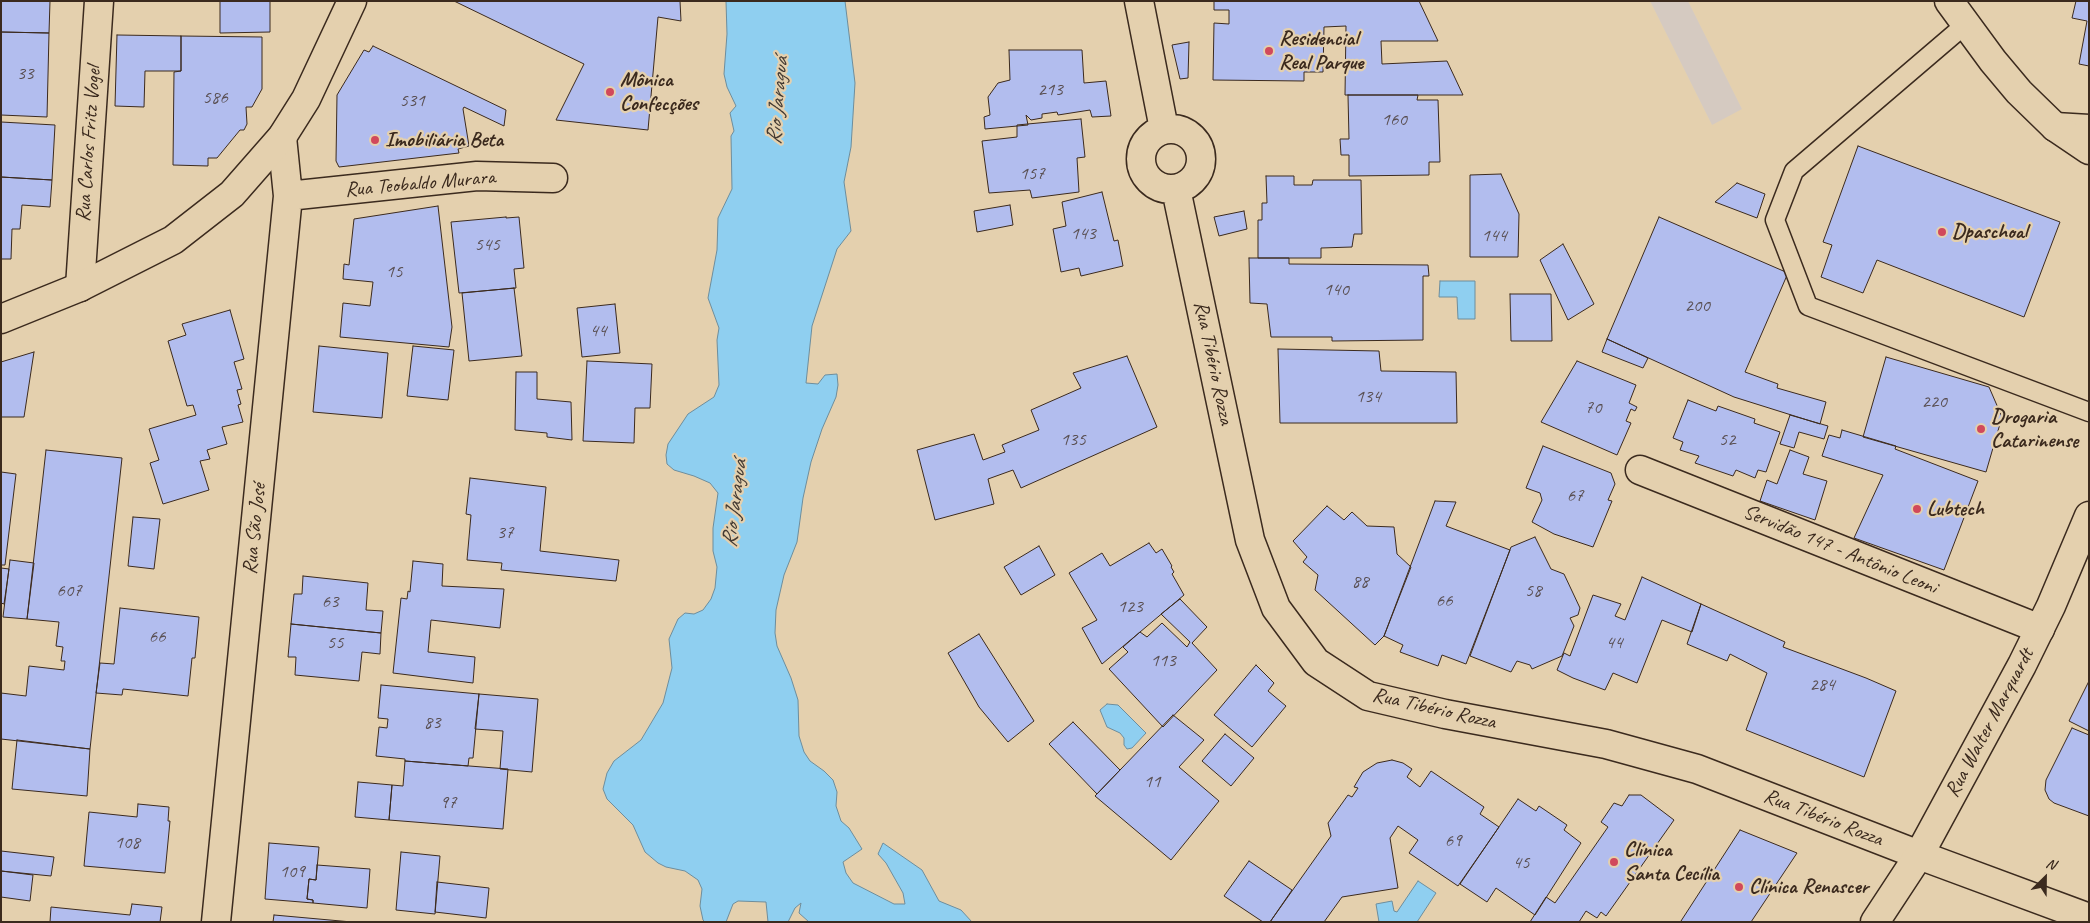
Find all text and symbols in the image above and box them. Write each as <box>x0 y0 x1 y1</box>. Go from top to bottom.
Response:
place label: Residencial Real Parque <box>1279 26 1363 76</box>
marker: Residencial Real Parque <box>1263 45 1275 57</box>
water label: Rio Jaraguá <box>761 56 795 146</box>
house number: 33 <box>16 63 34 85</box>
street label: Rua Carlos Fritz Vogel <box>71 65 107 223</box>
place label: Mônica Confecções <box>620 67 698 117</box>
house number: 213 <box>1037 79 1063 101</box>
marker: Mônica Confecções <box>604 86 616 98</box>
house number: 586 <box>202 87 228 109</box>
house number: 531 <box>399 90 425 112</box>
house number: 160 <box>1381 109 1407 131</box>
place label: Imobiliária Beta <box>385 127 503 153</box>
marker: Imobiliária Beta <box>369 134 381 146</box>
house number: 157 <box>1019 163 1045 185</box>
street label: Rua Teobaldo Murara <box>344 165 496 203</box>
place label: Dpaschoal <box>1952 219 2027 245</box>
house number: 143 <box>1070 223 1096 245</box>
house number: 144 <box>1481 225 1507 247</box>
marker: Dpaschoal <box>1936 226 1948 238</box>
house number: 545 <box>474 234 500 256</box>
house number: 15 <box>385 261 403 283</box>
house number: 140 <box>1323 279 1349 301</box>
house number: 200 <box>1684 295 1710 317</box>
street label: Rua Tibério Rozza <box>1188 299 1238 427</box>
house number: 44 <box>589 320 607 342</box>
house number: 134 <box>1355 386 1381 408</box>
house number: 220 <box>1921 391 1947 413</box>
house number: 70 <box>1584 397 1602 419</box>
place label: Drogaria Catarinense <box>1991 404 2078 454</box>
marker: Drogaria Catarinense <box>1975 423 1987 435</box>
house number: 135 <box>1060 429 1086 451</box>
house number: 52 <box>1718 429 1736 451</box>
water label: Rio Jaraguá <box>717 459 753 549</box>
street label: Rua São José <box>238 482 272 576</box>
house number: 67 <box>1566 485 1584 507</box>
place label: Lubtech <box>1927 496 1984 522</box>
street label: Servidão 147 - Antônio Leoni <box>1739 500 1941 600</box>
marker: Lubtech <box>1911 503 1923 515</box>
house number: 37 <box>496 522 514 544</box>
house number: 88 <box>1351 571 1369 593</box>
house number: 607 <box>56 580 82 602</box>
house number: 58 <box>1524 580 1542 602</box>
house number: 66 <box>1435 590 1453 612</box>
house number: 63 <box>321 591 339 613</box>
house number: 123 <box>1117 596 1143 618</box>
house number: 66 <box>148 626 166 648</box>
house number: 55 <box>326 632 344 654</box>
house number: 44 <box>1605 632 1623 654</box>
street label: Rua Walter Marquardt <box>1940 644 2040 802</box>
house number: 113 <box>1150 650 1176 672</box>
house number: 284 <box>1809 674 1835 696</box>
street label: Rua Tibério Rozza <box>1370 683 1498 735</box>
house number: 83 <box>423 712 441 734</box>
house number: 11 <box>1143 771 1161 793</box>
street label: Rua Tibério Rozza <box>1760 784 1886 852</box>
house number: 97 <box>439 792 457 814</box>
house number: 69 <box>1444 830 1462 852</box>
house number: 108 <box>114 832 140 854</box>
place label: Clínica Santa Cecília <box>1624 837 1719 887</box>
house number: 45 <box>1512 852 1530 874</box>
north arrow <box>2020 853 2070 903</box>
text: N <box>2044 854 2058 873</box>
marker: Clínica Santa Cecília <box>1608 856 1620 868</box>
house number: 109 <box>279 861 305 883</box>
place label: Clínica Renascer <box>1749 874 1868 900</box>
marker: Clínica Renascer <box>1733 881 1745 893</box>

